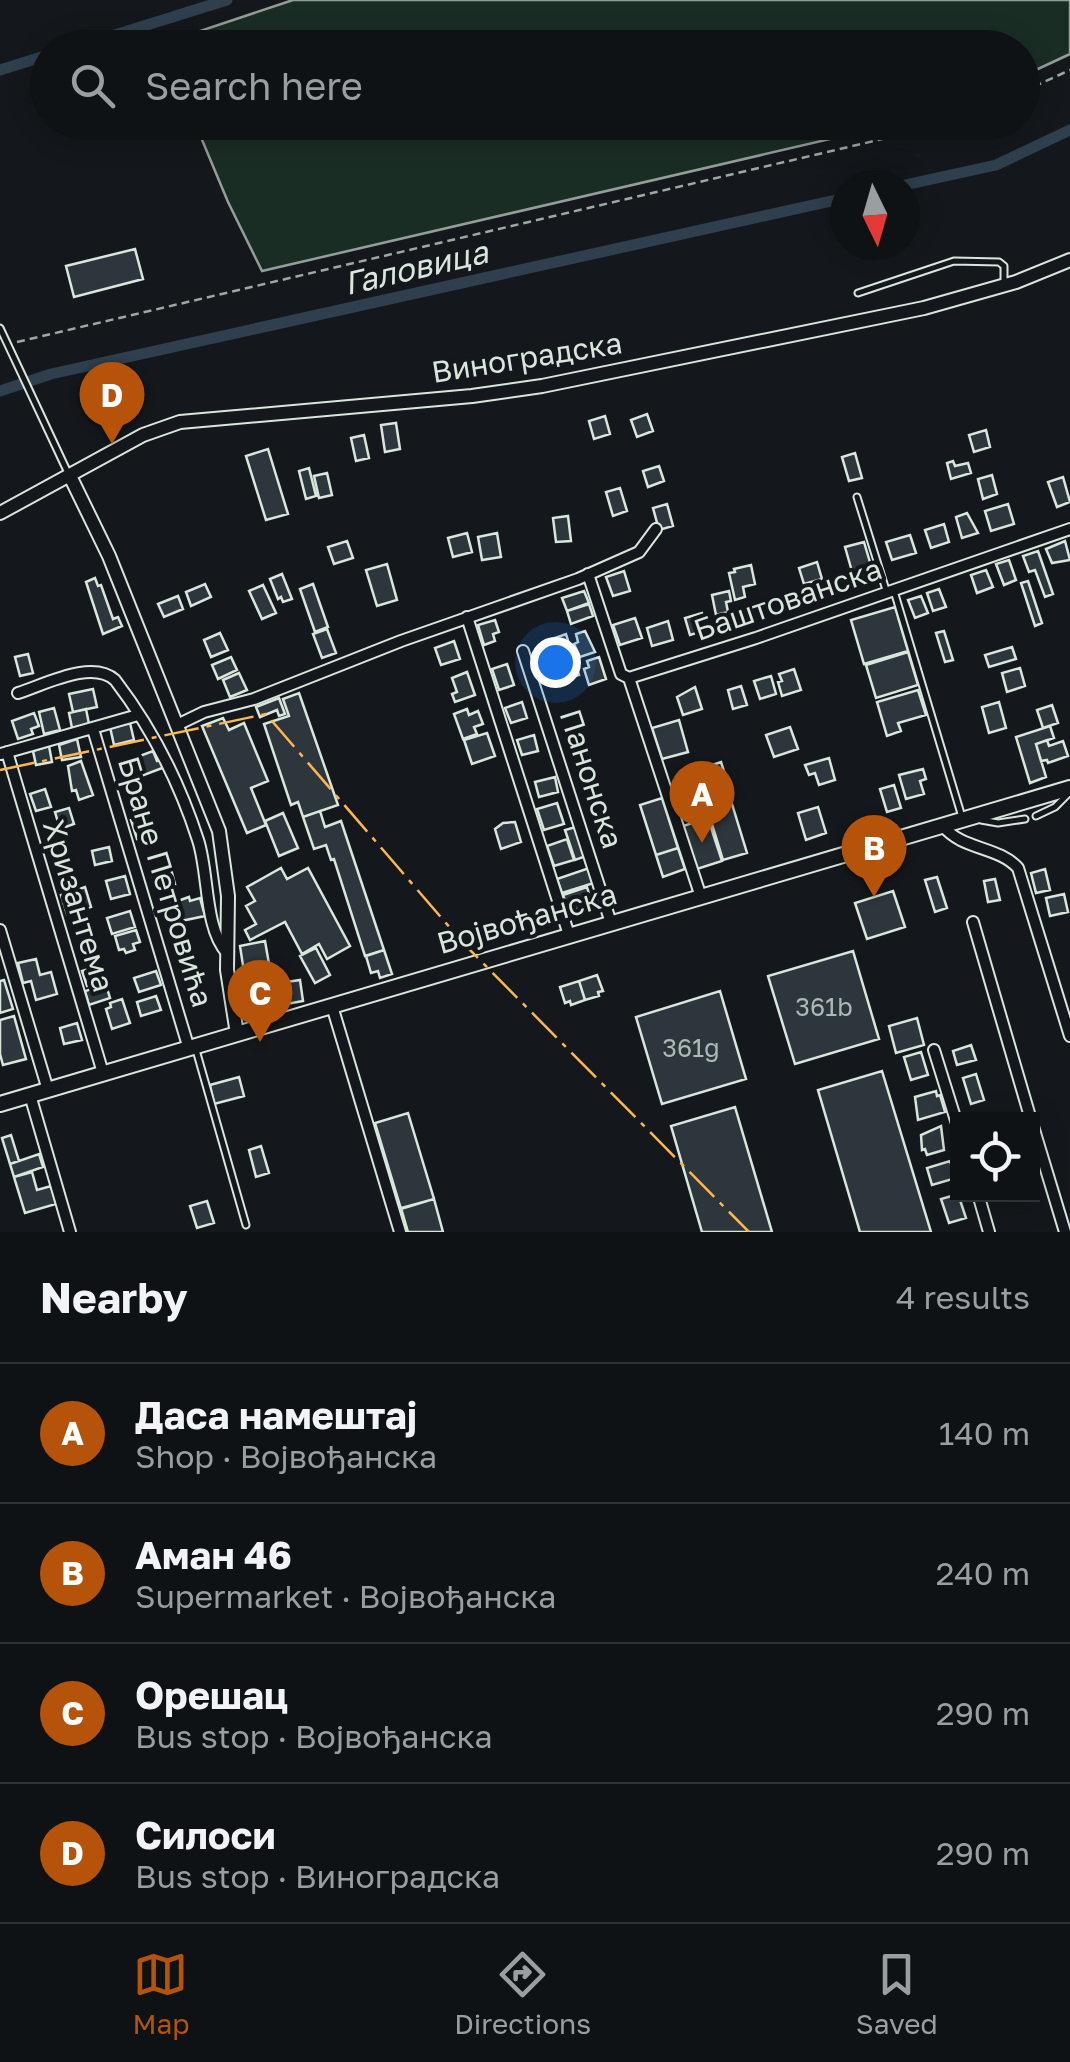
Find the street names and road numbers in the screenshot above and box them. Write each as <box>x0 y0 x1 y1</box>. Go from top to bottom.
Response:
street label: Виноградска <box>429 324 625 390</box>
street label: Баштованска <box>689 550 886 648</box>
street label: Панонска <box>553 705 631 853</box>
street label: Бране Петровића <box>111 752 221 1011</box>
street label: Хризантема <box>36 815 122 996</box>
street label: Војвођанска <box>433 875 621 961</box>

